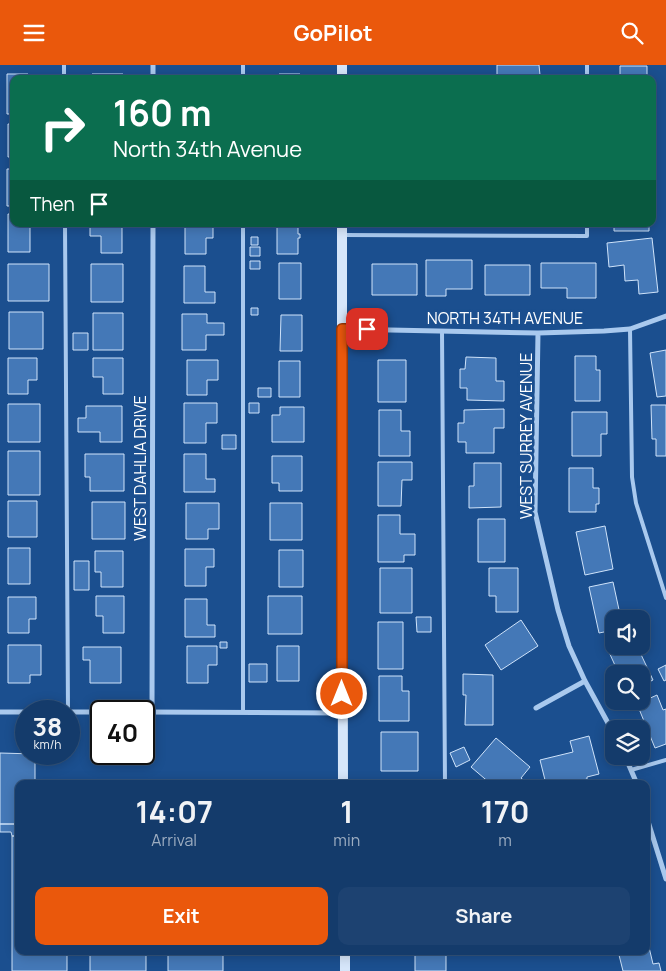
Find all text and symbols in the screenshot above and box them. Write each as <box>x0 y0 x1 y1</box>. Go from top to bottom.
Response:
text: GoPilot <box>293 18 373 48</box>
icon: menu <box>20 19 48 47</box>
icon: search <box>618 19 646 47</box>
text: 160 m <box>113 89 212 137</box>
icon: right <box>30 95 95 160</box>
text: North 34th Avenue <box>113 134 302 164</box>
icon: arrive <box>85 190 113 218</box>
text: Then <box>30 191 75 217</box>
street label: NORTH 34TH AVENUE <box>427 307 583 329</box>
pin <box>346 308 388 350</box>
icon: arrive <box>353 315 381 343</box>
street label: WEST SURREY AVENUE <box>515 353 537 519</box>
street label: WEST DAHLIA DRIVE <box>129 395 151 541</box>
map controls <box>605 610 650 765</box>
button: sound <box>605 610 650 655</box>
button: search <box>605 665 650 710</box>
position arrow <box>315 667 367 719</box>
speed limit sign: 40 <box>90 700 155 765</box>
text: 38 <box>33 709 62 744</box>
button: layers <box>605 720 650 765</box>
text: km/h <box>34 736 61 753</box>
text: 14:07 <box>135 791 213 832</box>
text: 1 <box>340 791 353 832</box>
text: 170 <box>481 791 530 832</box>
text: Arrival <box>151 829 197 851</box>
text: min <box>333 829 360 851</box>
text: m <box>498 829 512 851</box>
button: Exit <box>35 887 328 945</box>
button: Share <box>338 887 630 945</box>

